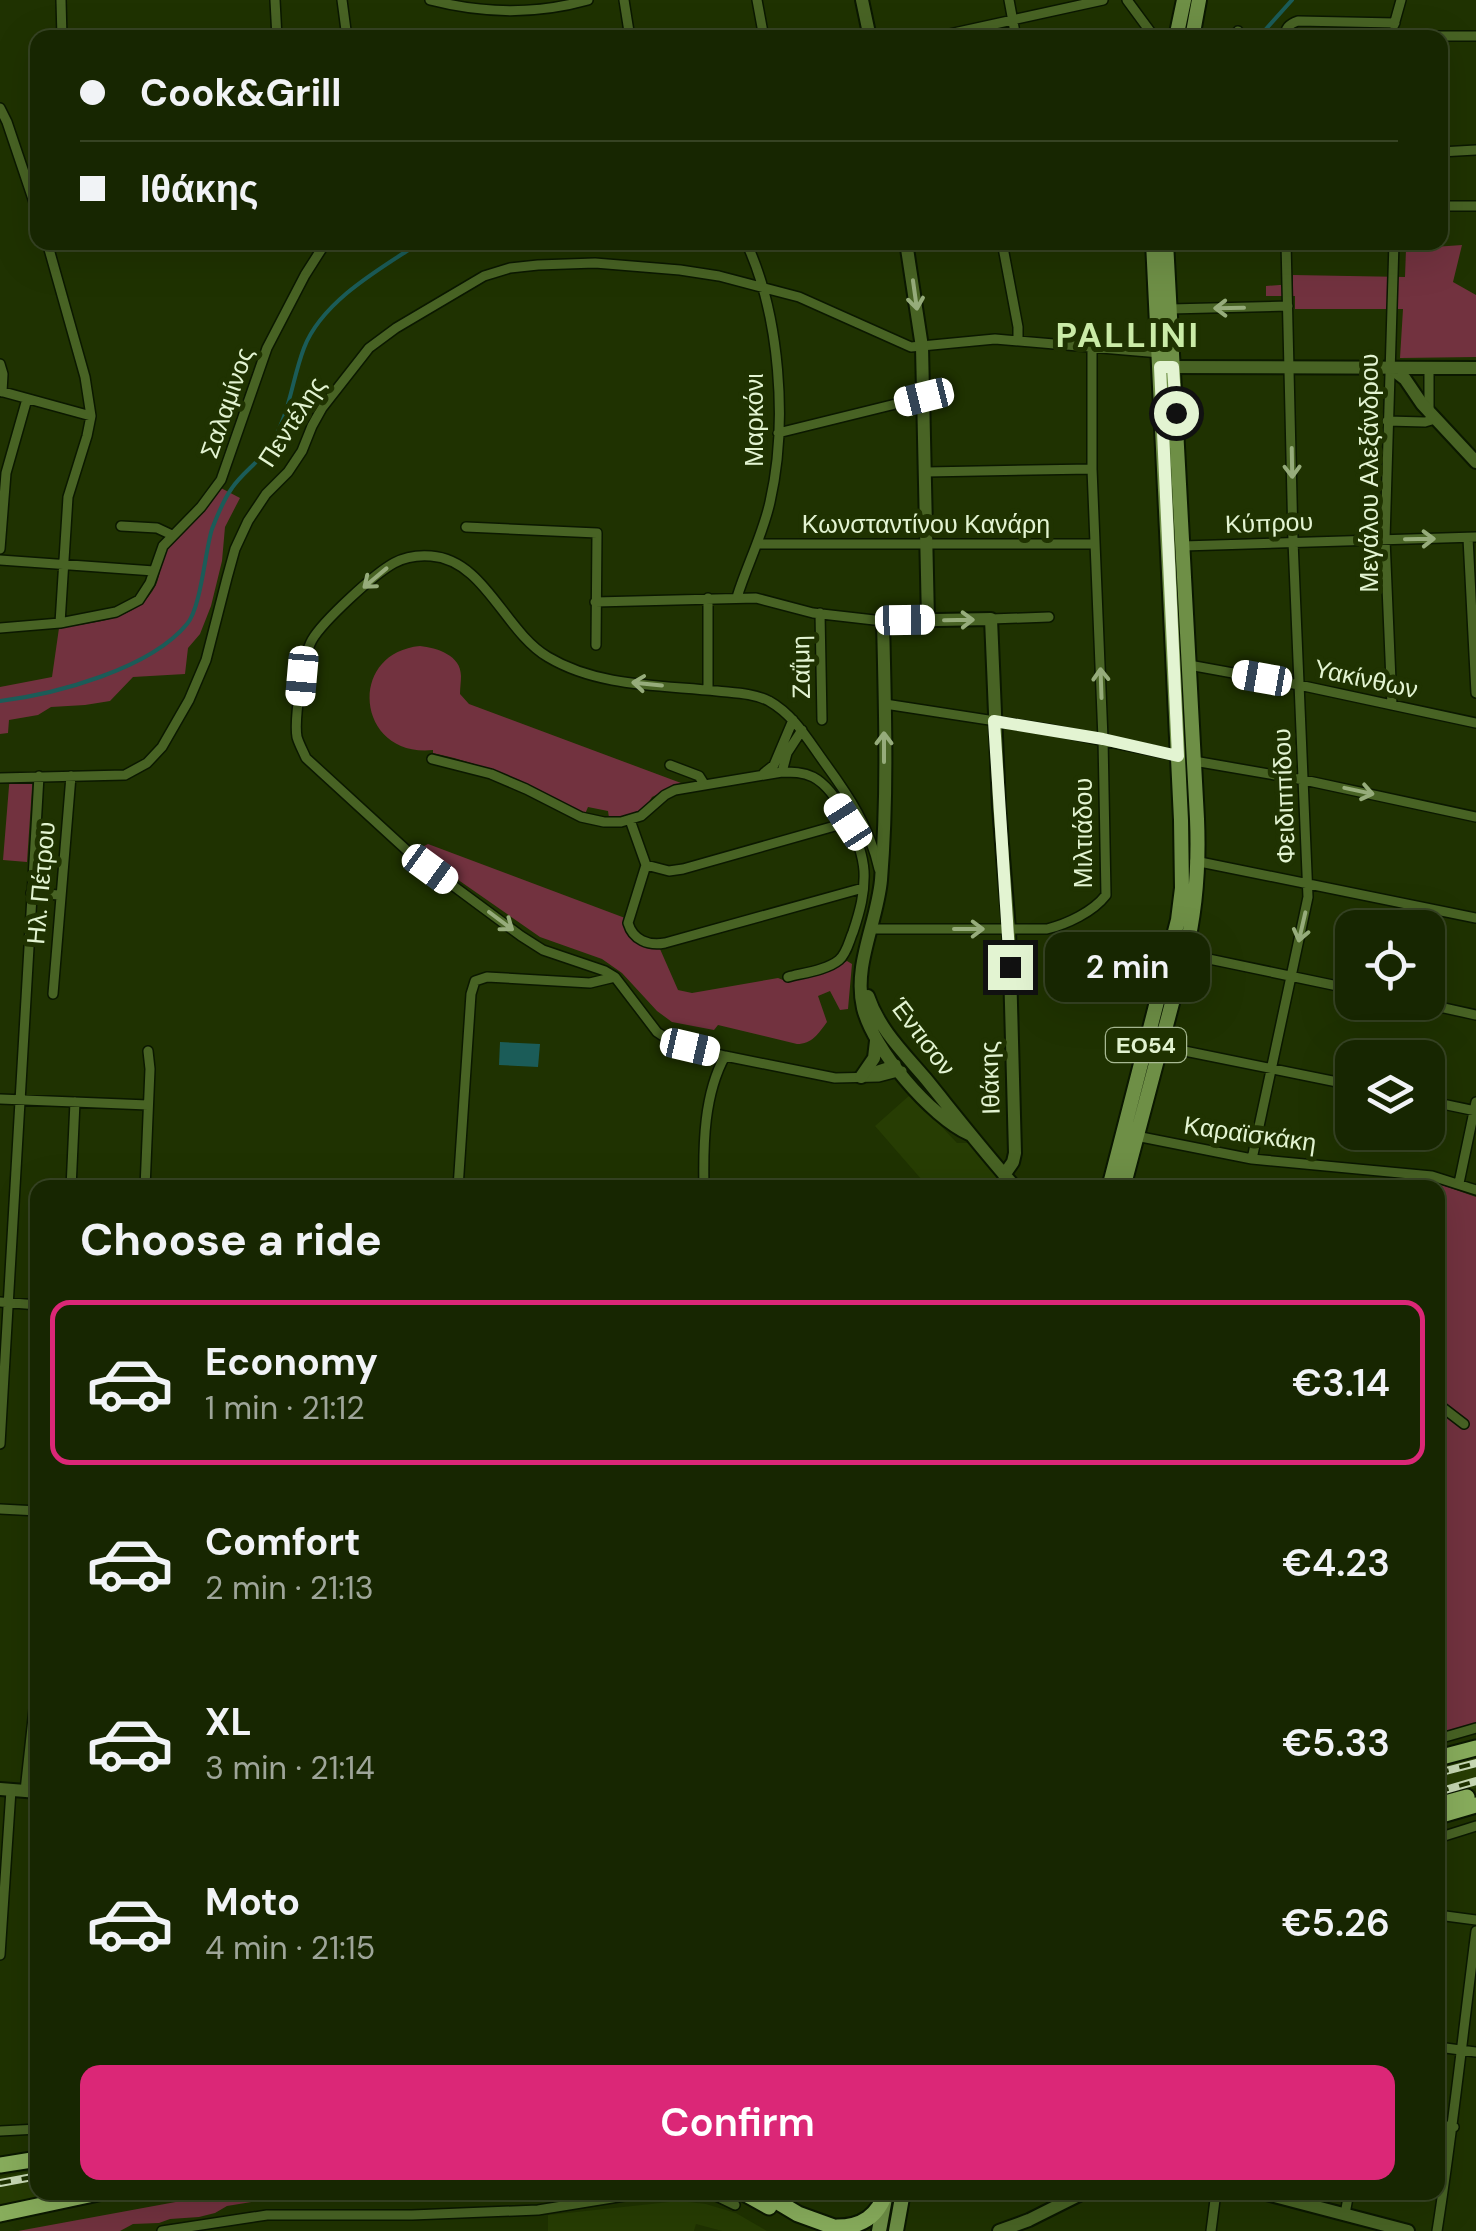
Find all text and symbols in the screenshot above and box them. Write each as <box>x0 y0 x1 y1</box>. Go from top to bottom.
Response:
text: Cook&Grill <box>140 68 341 118</box>
text: Ιθάκης <box>140 164 259 214</box>
one-way arrow <box>906 278 924 310</box>
one-way arrow <box>1213 298 1245 317</box>
district label: PALLINI <box>1056 312 1200 358</box>
street label: Σαλαμίνος <box>193 343 261 463</box>
street label: Μεγάλου Αλεξάνδρου <box>1353 354 1386 592</box>
street label: Πεντέλης <box>251 371 333 473</box>
street label: Μαρκόνι <box>738 373 771 467</box>
car <box>891 375 957 419</box>
route start <box>1154 391 1199 436</box>
one-way arrow <box>1282 447 1301 479</box>
street label: Κύπρου <box>1224 505 1314 541</box>
street label: Κωνσταντίνου Κανάρη <box>802 508 1050 541</box>
one-way arrow <box>1403 529 1435 548</box>
one-way arrow <box>363 566 389 588</box>
car <box>875 604 935 636</box>
one-way arrow <box>943 610 975 629</box>
street label: Ζαΐμη <box>784 635 818 699</box>
car <box>284 645 320 707</box>
street label: Υακίνθων <box>1311 652 1421 706</box>
car <box>1230 658 1294 698</box>
one-way arrow <box>1091 668 1110 700</box>
one-way arrow <box>632 674 664 693</box>
street label: Φειδιππίδου <box>1265 728 1303 864</box>
one-way arrow <box>874 731 894 764</box>
street label: Μιλτιάδου <box>1067 778 1100 888</box>
one-way arrow <box>1342 783 1374 802</box>
car <box>819 789 877 855</box>
street label: Ηλ. Πέτρου <box>19 820 63 946</box>
car <box>397 839 463 899</box>
one-way arrow <box>487 910 514 931</box>
one-way arrow <box>1291 910 1310 942</box>
map controls <box>1335 910 1445 1150</box>
button: locate <box>1335 910 1445 1020</box>
one-way arrow <box>953 920 985 939</box>
callout: 2 min <box>1045 932 1210 1002</box>
route end <box>988 945 1033 990</box>
text: 2 min <box>1086 946 1169 988</box>
street label: Έντισον <box>882 991 963 1083</box>
car <box>657 1026 723 1068</box>
road number: ΕΟ54 <box>1106 1028 1186 1062</box>
button: layers <box>1335 1040 1445 1150</box>
street label: Ιθάκης <box>972 1041 1008 1115</box>
street label: Καραϊσκάκη <box>1182 1108 1318 1160</box>
text: Choose a ride <box>80 1210 382 1269</box>
text: Economy <box>205 1337 378 1387</box>
icon: car <box>85 1338 175 1428</box>
text: €3.14 <box>1292 1358 1390 1408</box>
text: 1 min · 21:12 <box>205 1387 365 1429</box>
text: Comfort <box>205 1517 361 1567</box>
icon: car <box>85 1518 175 1608</box>
text: €4.23 <box>1282 1538 1390 1588</box>
text: 2 min · 21:13 <box>205 1567 374 1609</box>
text: XL <box>205 1697 252 1747</box>
icon: car <box>85 1698 175 1788</box>
text: €5.33 <box>1282 1718 1390 1768</box>
text: 3 min · 21:14 <box>205 1747 375 1789</box>
text: Moto <box>205 1877 300 1927</box>
icon: car <box>85 1878 175 1968</box>
text: €5.26 <box>1282 1898 1390 1948</box>
text: 4 min · 21:15 <box>205 1927 375 1969</box>
button: Confirm <box>80 2065 1395 2180</box>

